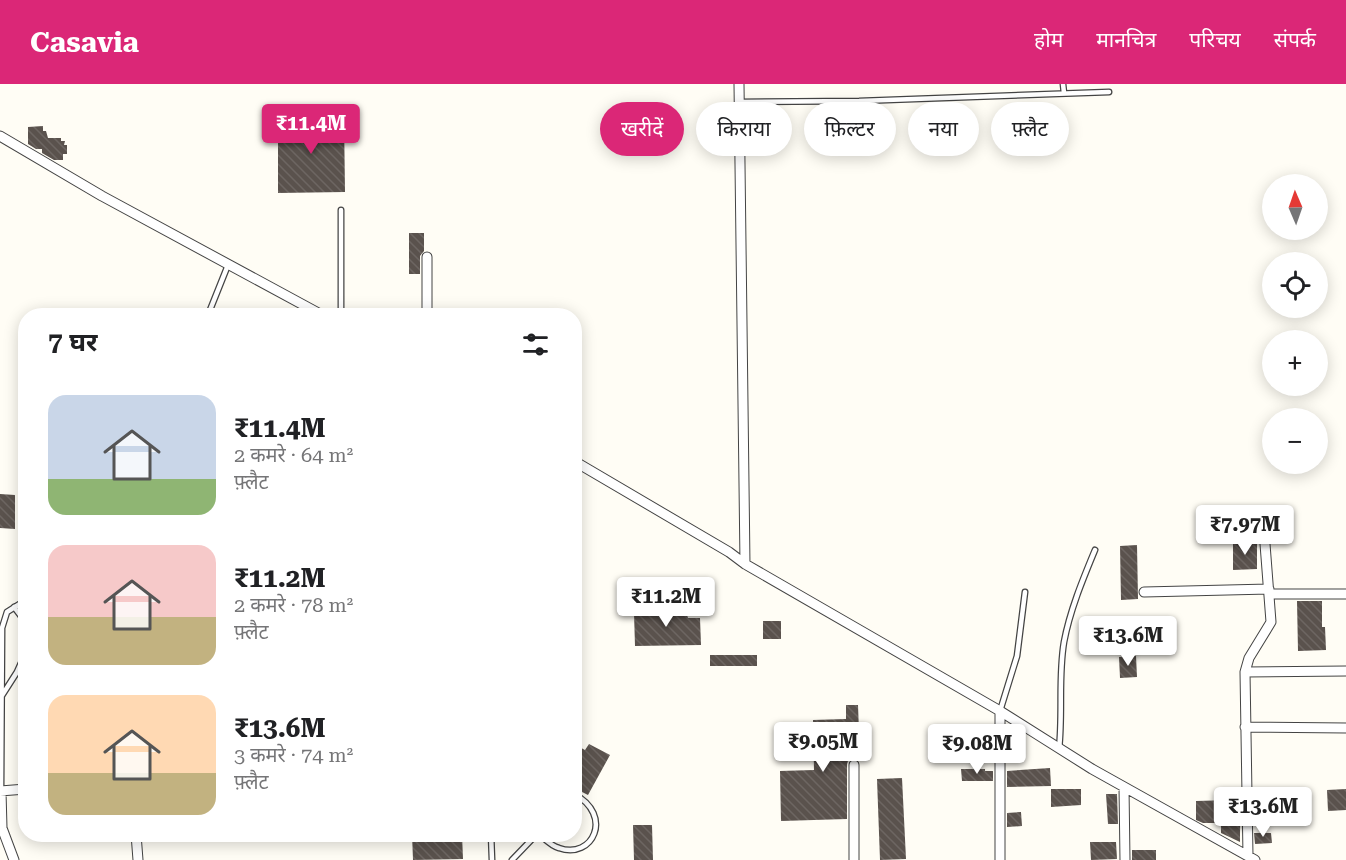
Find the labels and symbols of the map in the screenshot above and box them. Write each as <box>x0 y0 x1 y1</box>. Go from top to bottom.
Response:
pin: ₹11.4M <box>262 104 360 155</box>
north arrow <box>1262 174 1328 240</box>
pin: ₹7.97M <box>1196 505 1294 556</box>
pin: ₹11.2M <box>617 577 715 628</box>
pin: ₹13.6M <box>1079 616 1177 667</box>
pin: ₹9.05M <box>774 722 872 773</box>
pin: ₹9.08M <box>928 724 1026 775</box>
pin: ₹13.6M <box>1214 787 1312 838</box>

